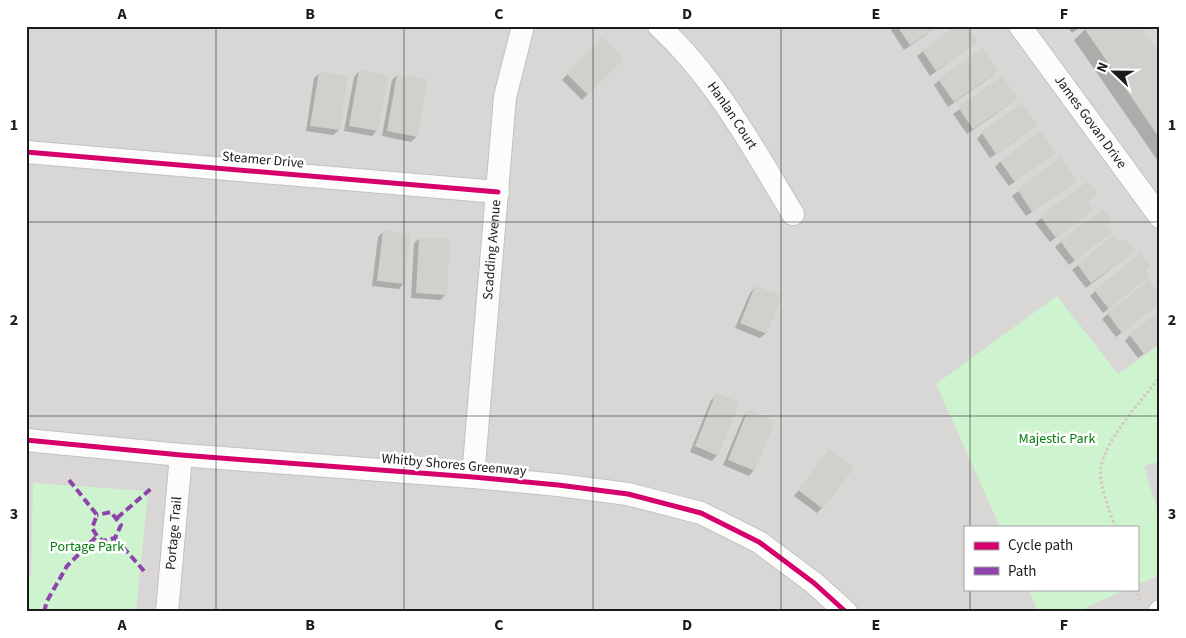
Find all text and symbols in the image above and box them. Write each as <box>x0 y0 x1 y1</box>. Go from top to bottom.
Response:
text: A <box>116 3 127 25</box>
text: B <box>305 3 315 25</box>
text: C <box>494 3 504 25</box>
text: D <box>682 3 692 25</box>
text: E <box>872 3 880 25</box>
text: F <box>1060 3 1068 25</box>
north arrow <box>1088 48 1138 98</box>
text: N <box>1092 59 1114 76</box>
street label: James Govan Drive <box>1049 71 1131 173</box>
street label: Hanlan Court <box>702 78 762 154</box>
text: 1 <box>10 114 18 136</box>
text: 1 <box>1168 114 1176 136</box>
street label: Steamer Drive <box>221 146 305 174</box>
street label: Scadding Avenue <box>478 199 506 301</box>
text: 2 <box>10 309 18 331</box>
text: 2 <box>1168 309 1176 331</box>
park label: Majestic Park <box>1019 429 1095 449</box>
street label: Whitby Shores Greenway <box>381 449 528 481</box>
street label: Portage Trail <box>161 495 187 571</box>
text: 3 <box>10 503 18 525</box>
text: 3 <box>1168 503 1176 525</box>
legend <box>964 526 1138 590</box>
text: Cycle path <box>1008 535 1073 556</box>
park label: Portage Park <box>50 537 124 557</box>
text: Path <box>1008 561 1036 582</box>
text: A <box>116 614 127 636</box>
text: B <box>305 614 315 636</box>
text: C <box>494 614 504 636</box>
text: D <box>682 614 692 636</box>
text: E <box>872 614 880 636</box>
text: F <box>1060 614 1068 636</box>

